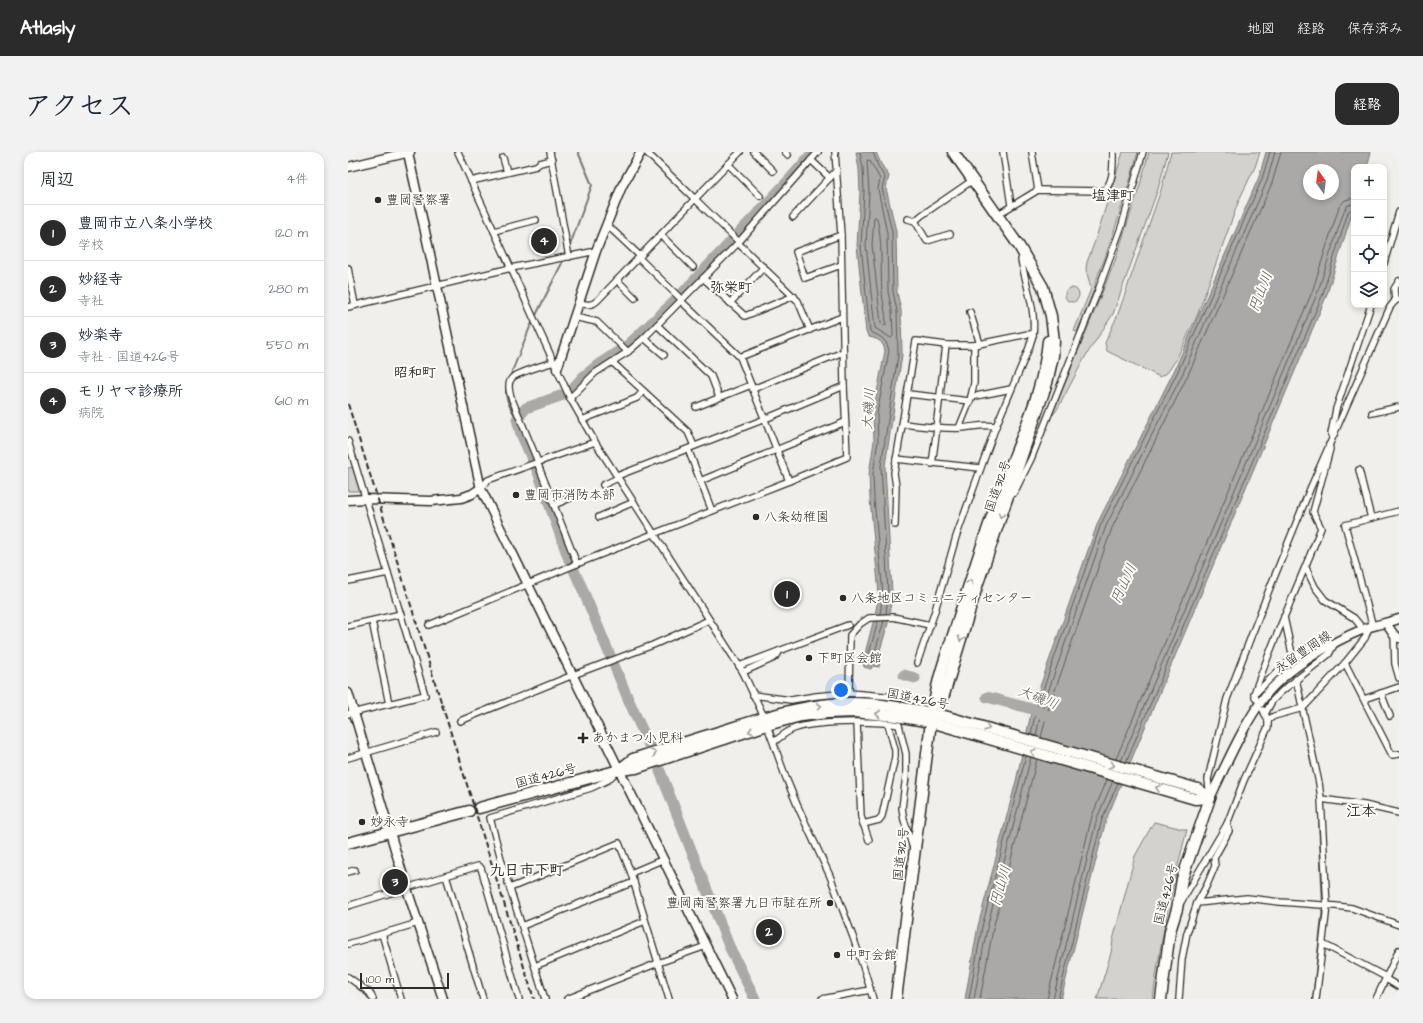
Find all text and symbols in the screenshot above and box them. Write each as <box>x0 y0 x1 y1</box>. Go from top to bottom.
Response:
text: Atlasly <box>20 15 75 42</box>
text: 地図 <box>1247 19 1275 39</box>
text: 経路 <box>1297 19 1325 39</box>
text: 保存済み <box>1347 19 1403 39</box>
button: 経路 <box>1335 83 1399 125</box>
text: アクセス <box>24 87 134 126</box>
north arrow <box>1303 164 1339 200</box>
map controls <box>1351 164 1387 308</box>
button: + <box>1351 164 1387 200</box>
text: 周辺 <box>40 168 74 192</box>
text: 4件 <box>286 170 308 188</box>
district label: 塩津町 <box>1092 186 1134 206</box>
place label: 豊岡警察署 <box>386 191 451 209</box>
marker: 豊岡警察署 <box>373 195 383 205</box>
button: − <box>1351 200 1387 236</box>
text: 豊岡市立八条小学校 <box>78 213 213 234</box>
text: 1 <box>52 224 54 242</box>
text: 120 m <box>275 224 308 242</box>
pin: 4 <box>531 226 557 256</box>
text: 学校 <box>78 236 104 254</box>
button: locate <box>1351 236 1387 272</box>
text: 妙経寺 <box>78 269 123 290</box>
water label: 円山川 <box>1244 269 1278 315</box>
button: layers <box>1351 272 1387 308</box>
district label: 弥栄町 <box>710 278 752 298</box>
text: 2 <box>49 280 57 298</box>
text: 280 m <box>269 280 308 298</box>
text: 寺社 <box>78 292 104 310</box>
text: 妙楽寺 <box>78 325 123 346</box>
text: 3 <box>50 336 56 354</box>
text: 550 m <box>266 336 308 354</box>
text: 寺社 · 国道426号 <box>78 348 180 366</box>
district label: 昭和町 <box>394 363 436 383</box>
text: モリヤマ診療所 <box>78 381 183 402</box>
water label: 大磯川 <box>858 387 880 431</box>
text: 4 <box>49 392 57 410</box>
text: 610 m <box>275 392 308 410</box>
text: 病院 <box>78 404 104 422</box>
street label: 国道312号 <box>981 457 1015 515</box>
place label: 豊岡市消防本部 <box>524 486 615 504</box>
marker: 豊岡市消防本部 <box>511 490 521 500</box>
place label: 八条幼稚園 <box>764 508 829 526</box>
marker: 八条幼稚園 <box>751 512 761 522</box>
one-way arrow <box>998 512 1006 519</box>
water label: 円山川 <box>1106 561 1142 607</box>
one-way arrow <box>965 578 974 585</box>
pin: 1 <box>774 579 800 609</box>
place label: 八条地区コミュニティセンター <box>851 589 1032 607</box>
marker: 八条地区コミュニティセンター <box>838 593 848 603</box>
street label: 永留豊岡線 <box>1271 626 1336 678</box>
one-way arrow <box>957 635 966 642</box>
place label: 下町区会館 <box>817 649 882 667</box>
marker: 下町区会館 <box>804 653 814 663</box>
your location <box>831 680 851 700</box>
water label: 大磯川 <box>1015 681 1061 715</box>
street label: 国道426号 <box>885 684 951 714</box>
one-way arrow <box>816 701 822 710</box>
one-way arrow <box>875 710 882 719</box>
one-way arrow <box>984 724 990 732</box>
one-way arrow <box>747 726 754 734</box>
place label: あかまつ小児科 <box>592 729 683 747</box>
marker: あかまつ小児科 <box>577 732 589 744</box>
one-way arrow <box>1030 748 1037 757</box>
one-way arrow <box>650 749 657 757</box>
street label: 国道426号 <box>513 759 579 793</box>
one-way arrow <box>1109 760 1115 768</box>
one-way arrow <box>1155 784 1162 793</box>
district label: 江本 <box>1346 801 1376 822</box>
place label: 妙永寺 <box>370 813 409 831</box>
marker: 妙永寺 <box>357 817 367 827</box>
street label: 国道312号 <box>889 826 913 882</box>
district label: 九日市下町 <box>489 860 565 881</box>
street label: 国道426号 <box>1150 861 1182 927</box>
water label: 円山川 <box>986 863 1016 909</box>
pin: 3 <box>382 867 408 897</box>
place label: 豊岡南警察署九日市駐在所 <box>666 894 822 912</box>
marker: 豊岡南警察署九日市駐在所 <box>825 898 835 908</box>
pin: 2 <box>756 917 782 947</box>
place label: 中町会館 <box>845 946 897 964</box>
marker: 中町会館 <box>832 950 842 960</box>
scale bar <box>360 971 449 990</box>
text: 100 m <box>366 972 394 987</box>

